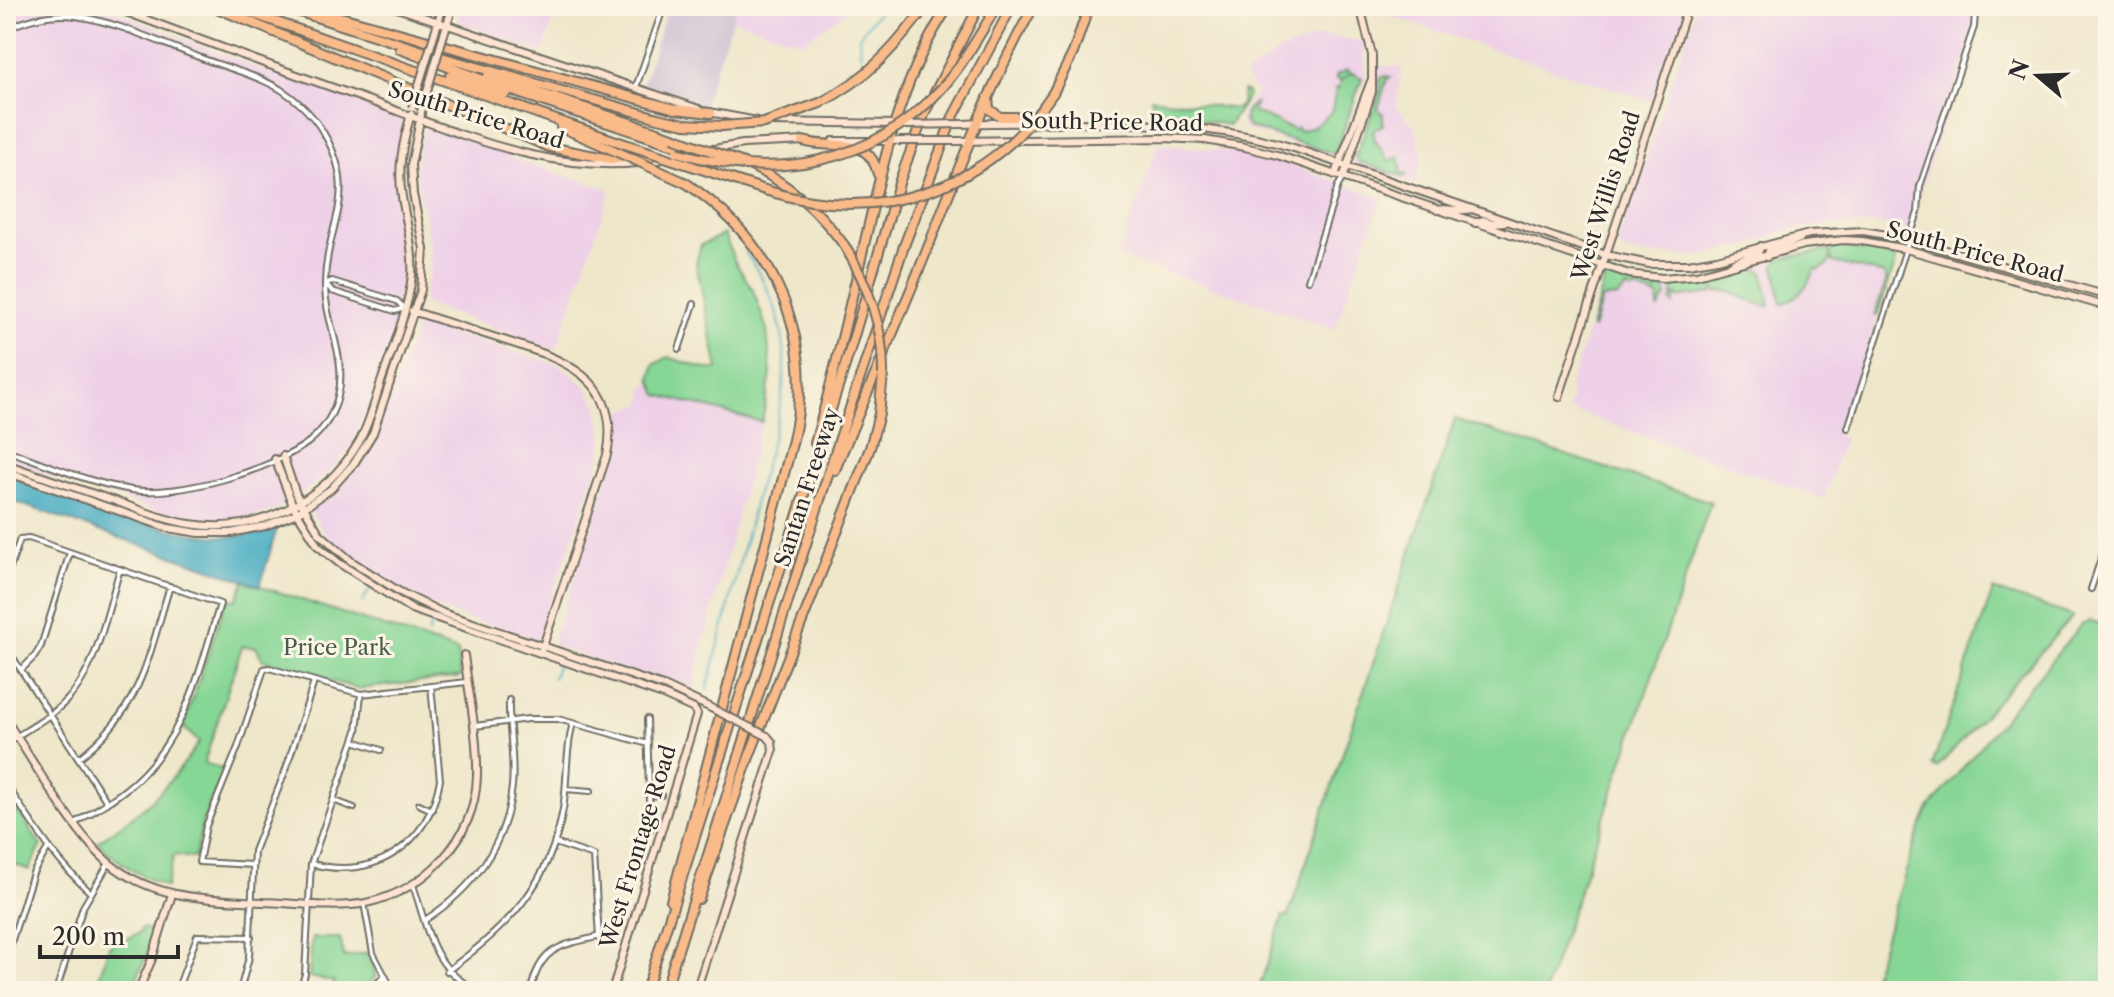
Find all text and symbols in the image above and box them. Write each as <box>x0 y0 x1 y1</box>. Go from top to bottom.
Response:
north arrow <box>1998 36 2078 116</box>
text: N <box>2004 56 2035 83</box>
street label: South Price Road <box>385 75 567 155</box>
street label: South Price Road <box>1021 107 1203 137</box>
street label: West Willis Road <box>1565 108 1646 285</box>
street label: South Price Road <box>1883 215 2067 289</box>
street label: Santan Freeway <box>769 403 846 570</box>
park label: Price Park <box>283 634 392 661</box>
street label: West Frontage Road <box>594 742 682 953</box>
scale bar <box>40 909 178 959</box>
text: 200 m <box>52 922 125 951</box>

